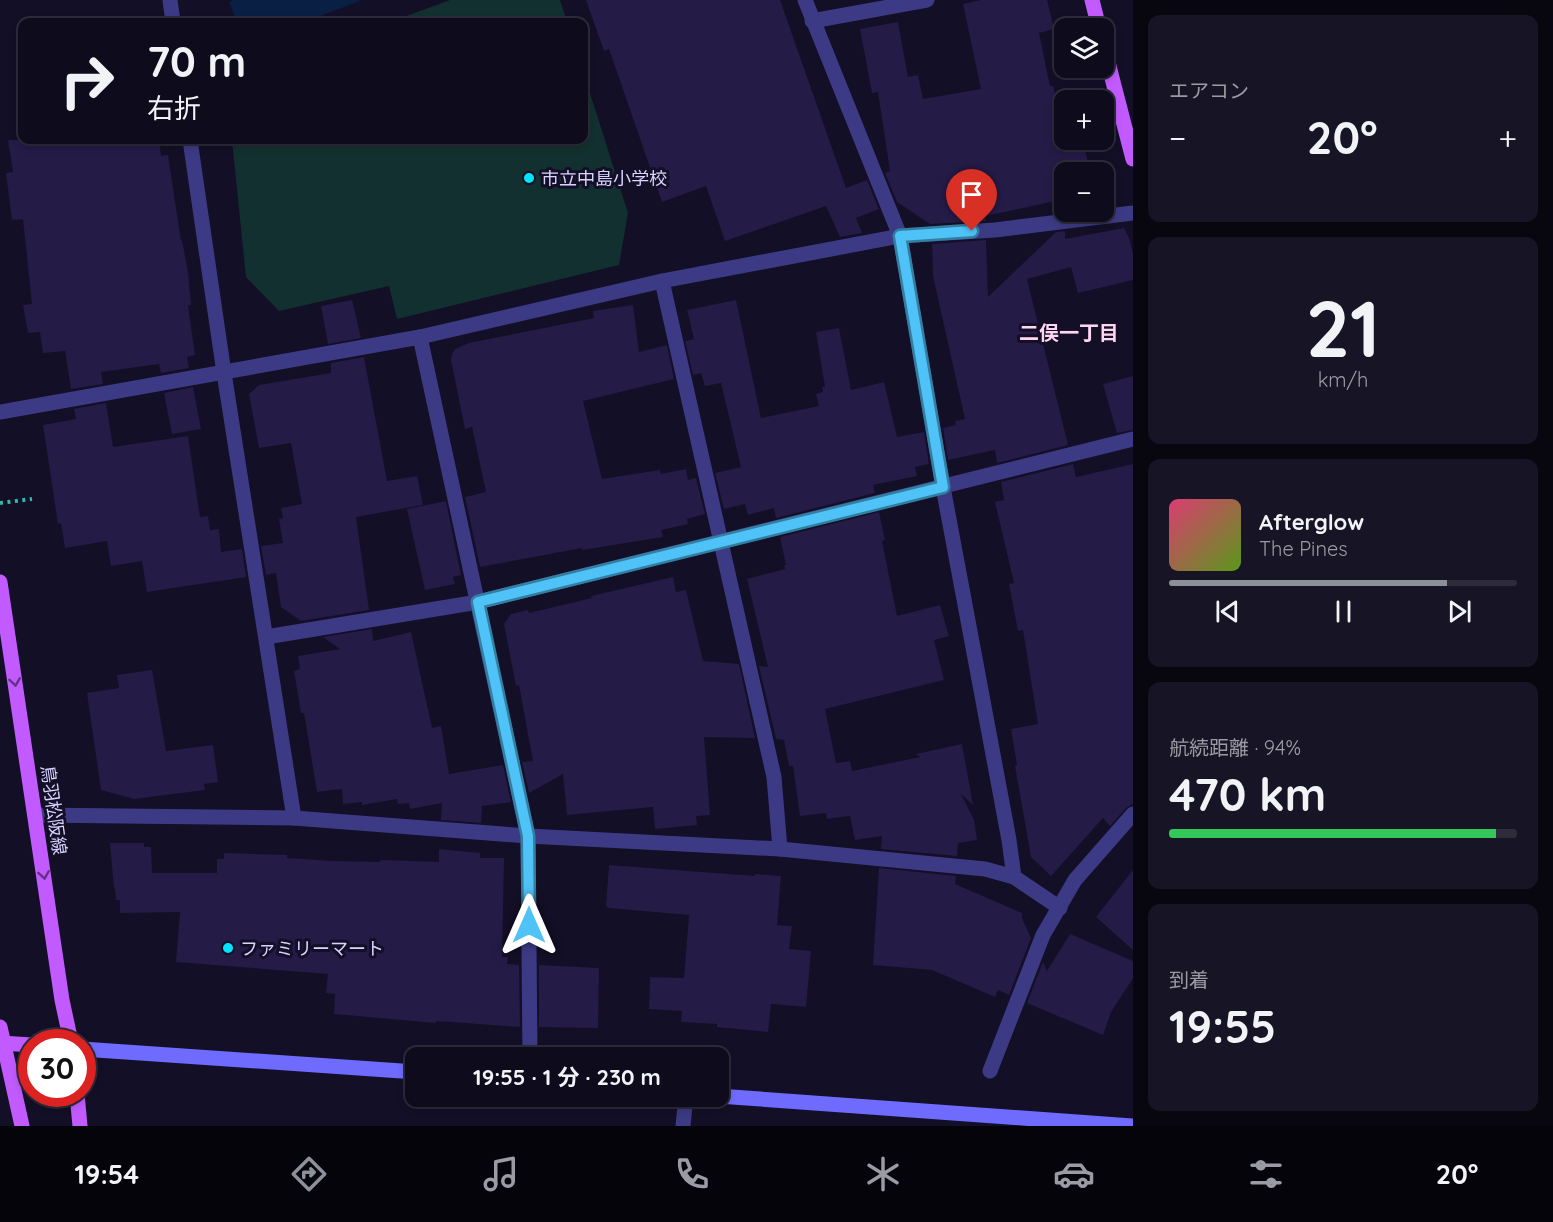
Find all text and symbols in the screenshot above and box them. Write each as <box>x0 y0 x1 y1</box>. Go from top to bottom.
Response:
map controls <box>1054 18 1114 222</box>
button: layers <box>1054 18 1114 78</box>
text: 70 m <box>147 35 246 88</box>
icon: right <box>48 42 126 120</box>
text: エアコン <box>1169 78 1249 103</box>
button: + <box>1054 90 1114 150</box>
text: 右折 <box>147 91 201 125</box>
text: 20° <box>1307 109 1378 165</box>
text: − <box>1169 117 1186 158</box>
text: + <box>1498 117 1517 158</box>
button: − <box>1054 162 1114 222</box>
place label: 市立中島小学校 <box>541 167 667 190</box>
pin <box>946 169 997 231</box>
marker: 市立中島小学校 <box>522 171 536 185</box>
icon: arrive <box>955 178 988 211</box>
text: 21 <box>1306 279 1380 377</box>
district label: 二俣一丁目 <box>1019 320 1119 345</box>
text: km/h <box>1318 367 1368 392</box>
text: Afterglow <box>1259 508 1364 536</box>
text: The Pines <box>1259 536 1348 561</box>
icon: previous <box>1211 595 1244 628</box>
icon: pause <box>1327 595 1360 628</box>
icon: next <box>1443 595 1476 628</box>
one-way arrow <box>8 677 20 686</box>
text: 航続距離 · 94% <box>1169 735 1301 760</box>
street label: 鳥羽松阪線 <box>36 764 72 856</box>
text: 470 km <box>1169 766 1326 822</box>
one-way arrow <box>37 870 49 879</box>
position arrow <box>497 893 561 957</box>
place label: ファミリーマート <box>240 937 384 960</box>
marker: ファミリーマート <box>221 941 235 955</box>
text: 到着 <box>1169 967 1209 992</box>
text: 19:55 <box>1169 998 1276 1054</box>
speed limit sign: 30 <box>18 1029 96 1107</box>
text: 19:55 · 1 分 · 230 m <box>473 1063 661 1091</box>
icon: directions <box>288 1153 330 1195</box>
icon: music <box>480 1153 522 1195</box>
icon: phone <box>671 1153 713 1195</box>
icon: climate <box>862 1153 904 1195</box>
icon: car <box>1053 1153 1095 1195</box>
icon: filters <box>1245 1153 1287 1195</box>
text: 19:54 <box>75 1157 139 1191</box>
text: 20° <box>1436 1157 1478 1191</box>

